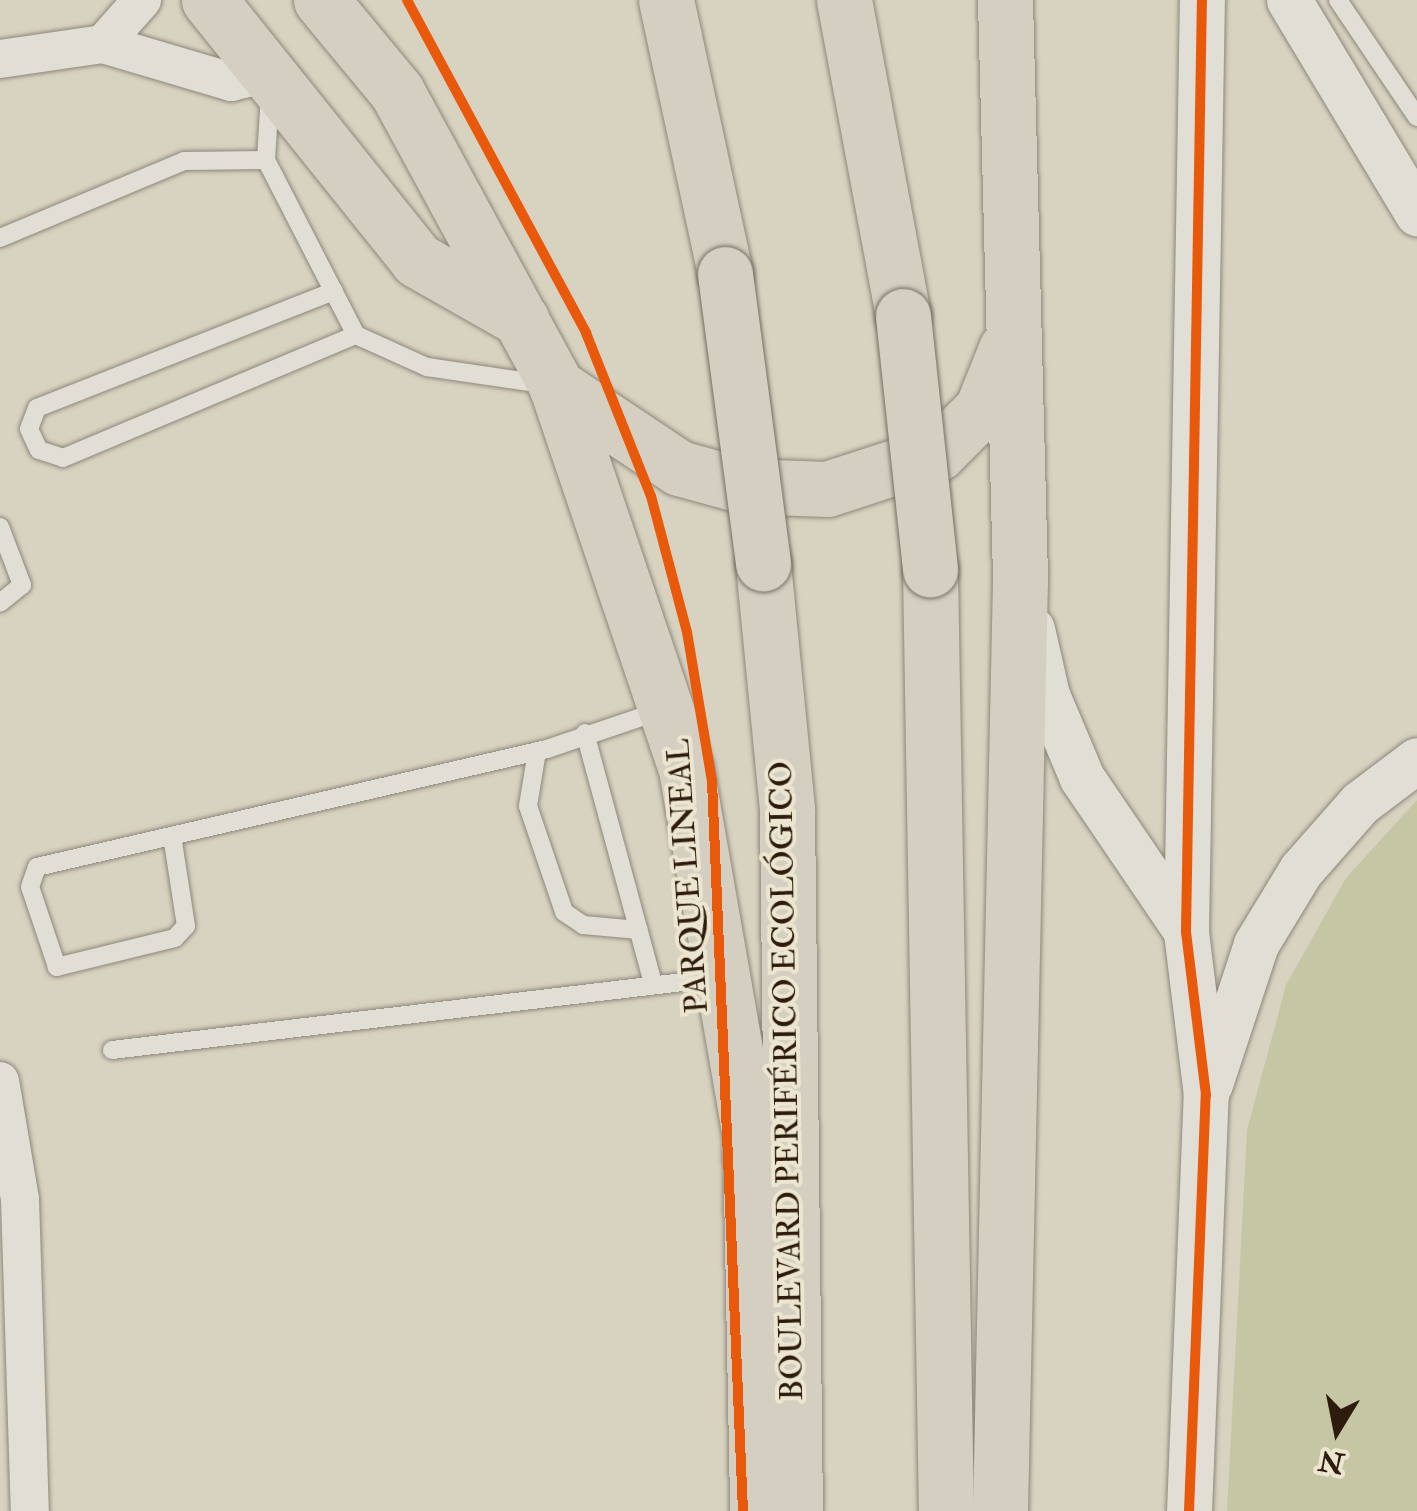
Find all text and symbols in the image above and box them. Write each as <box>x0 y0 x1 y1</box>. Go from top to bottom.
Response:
street label: PARQUE LINEAL <box>659 737 717 1015</box>
street label: BOULEVARD PERIFÉRICO ECOLÓGICO <box>762 761 812 1401</box>
north arrow <box>1287 1381 1387 1481</box>
text: N <box>1316 1442 1347 1480</box>

